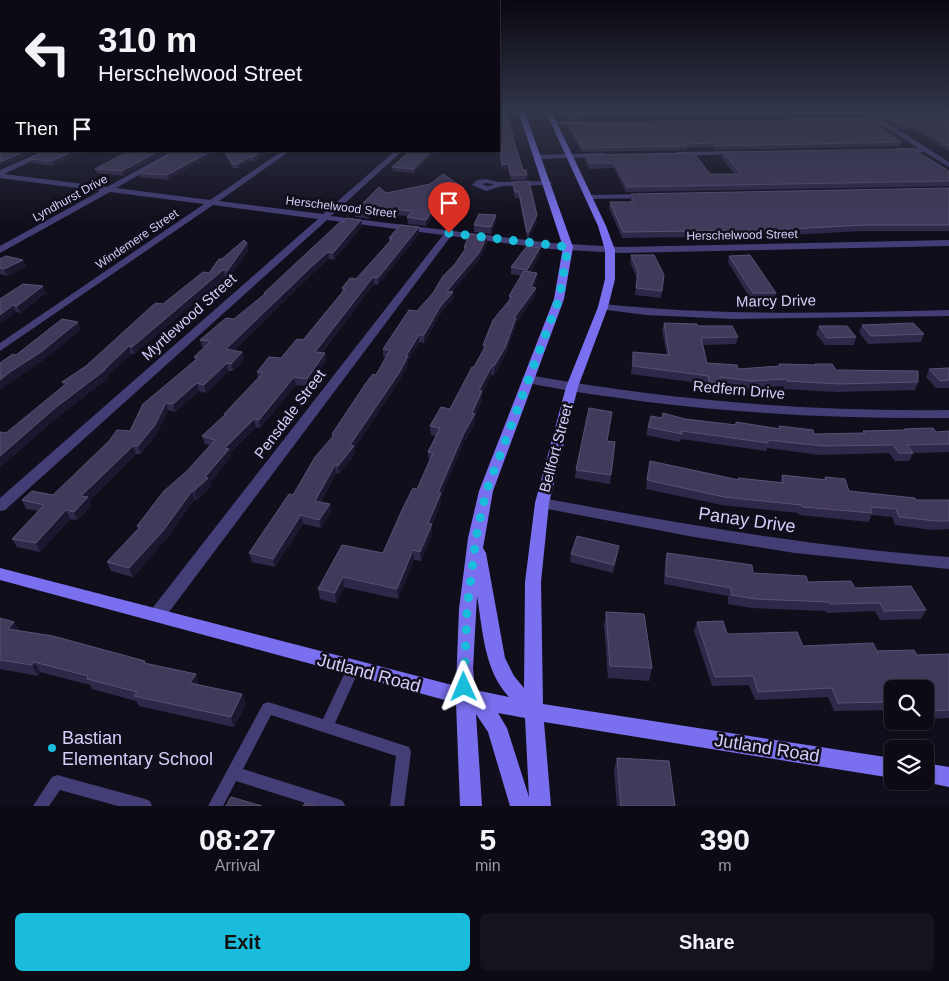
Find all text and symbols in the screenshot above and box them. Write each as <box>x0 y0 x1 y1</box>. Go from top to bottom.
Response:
icon: left <box>15 20 80 85</box>
text: 310 m <box>98 20 197 59</box>
text: Herschelwood Street <box>98 61 302 86</box>
icon: arrive <box>68 115 96 143</box>
text: Then <box>15 118 58 139</box>
street label: Lyndhurst Drive <box>30 171 110 224</box>
pin <box>428 182 470 233</box>
icon: arrive <box>435 189 463 217</box>
street label: Herschelwood Street <box>285 193 398 221</box>
street label: Windemere Street <box>93 206 182 272</box>
street label: Herschelwood Street <box>686 227 798 243</box>
street label: Myrtlewood Street <box>138 269 240 363</box>
street label: Marcy Drive <box>736 291 816 310</box>
street label: Pensdale Street <box>251 365 329 461</box>
street label: Redfern Drive <box>692 377 786 402</box>
street label: Bellfort Street <box>536 401 576 494</box>
street label: Panay Drive <box>697 503 797 537</box>
street label: Jutland Road <box>315 650 423 696</box>
position arrow <box>437 660 489 712</box>
map controls <box>884 680 934 790</box>
button: search <box>884 680 934 730</box>
place label: Bastian Elementary School <box>62 728 213 769</box>
street label: Jutland Road <box>713 730 821 766</box>
button: layers <box>884 740 934 790</box>
marker: Bastian Elementary School <box>46 742 58 754</box>
text: 08:27 <box>199 823 276 856</box>
text: 5 <box>479 823 496 856</box>
text: 390 <box>700 823 750 856</box>
text: Arrival <box>215 857 260 874</box>
text: min <box>475 857 501 874</box>
text: m <box>718 857 731 874</box>
button: Exit <box>15 913 470 971</box>
button: Share <box>480 913 934 971</box>

